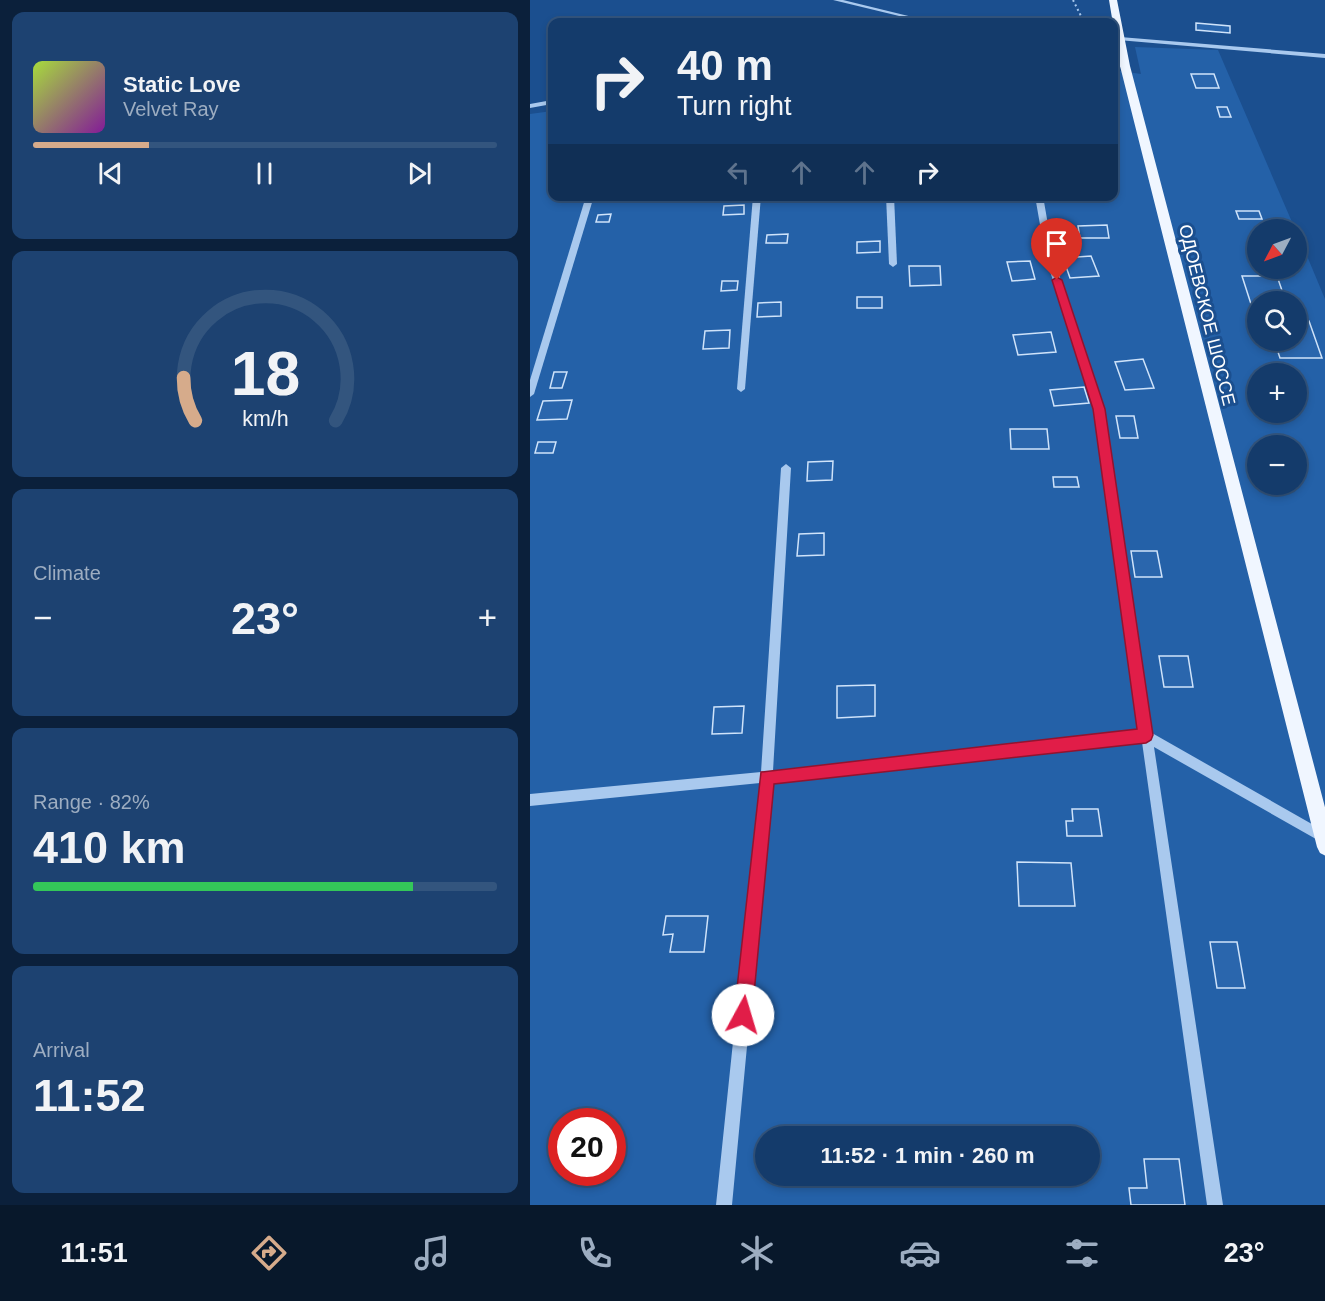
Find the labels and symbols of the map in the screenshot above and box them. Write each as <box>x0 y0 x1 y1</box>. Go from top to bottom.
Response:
pin <box>1031 218 1082 280</box>
north arrow <box>1247 219 1307 279</box>
street label: ОДОЕВСКОЕ ШОССЕ <box>1175 222 1239 408</box>
position arrow <box>711 983 775 1047</box>
speed limit sign: 20 <box>548 1108 626 1186</box>

